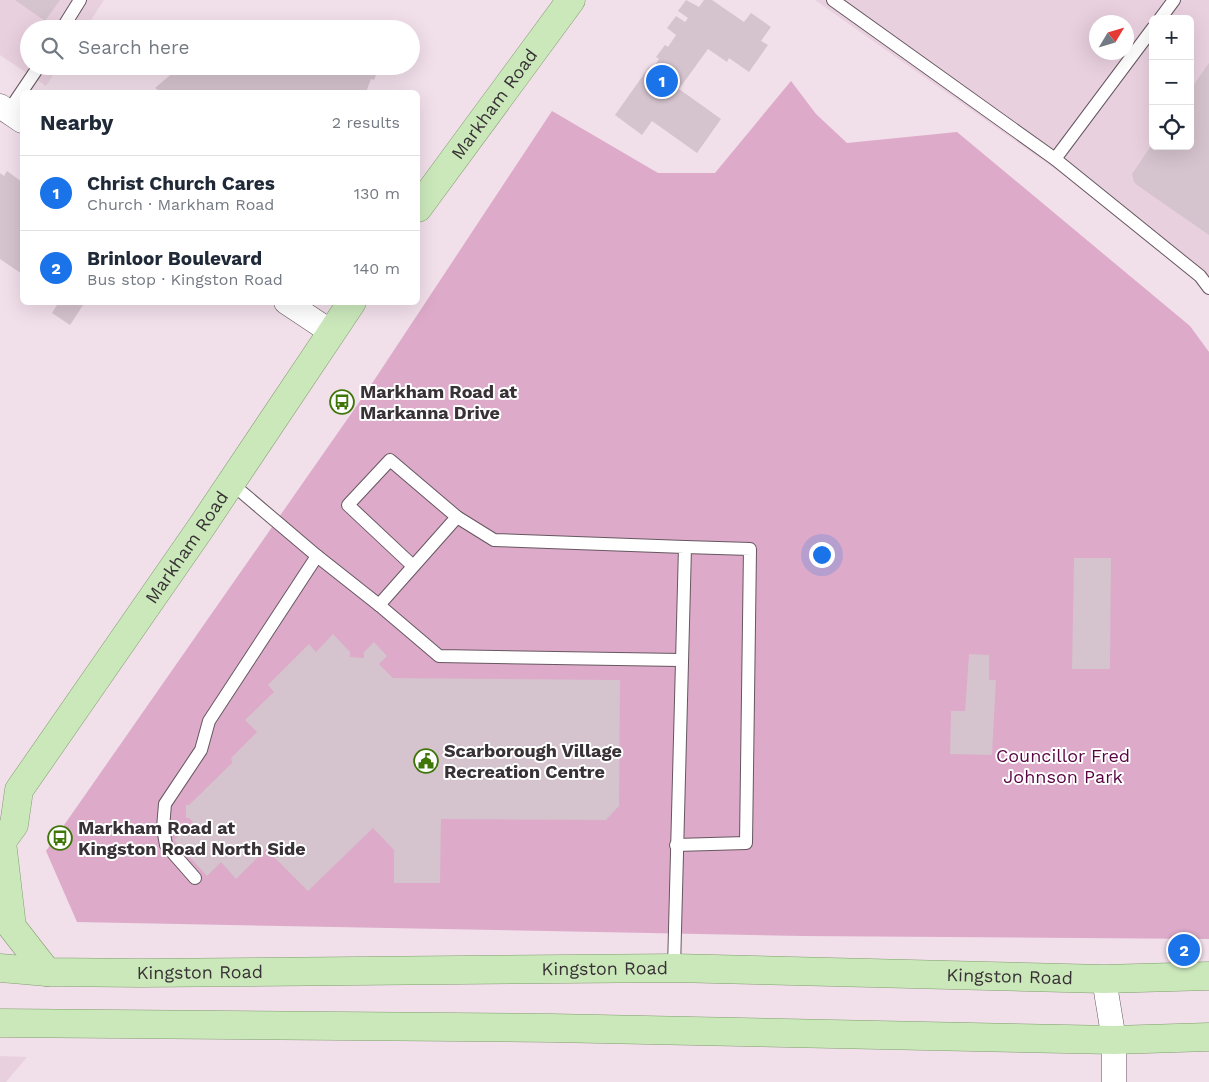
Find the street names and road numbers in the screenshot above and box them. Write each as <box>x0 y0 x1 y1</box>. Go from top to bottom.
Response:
street label: Markham Road <box>447 45 542 163</box>
street label: Markham Road <box>141 487 232 607</box>
street label: Kingston Road <box>541 957 668 979</box>
street label: Kingston Road <box>136 961 263 983</box>
street label: Kingston Road <box>946 964 1073 988</box>

